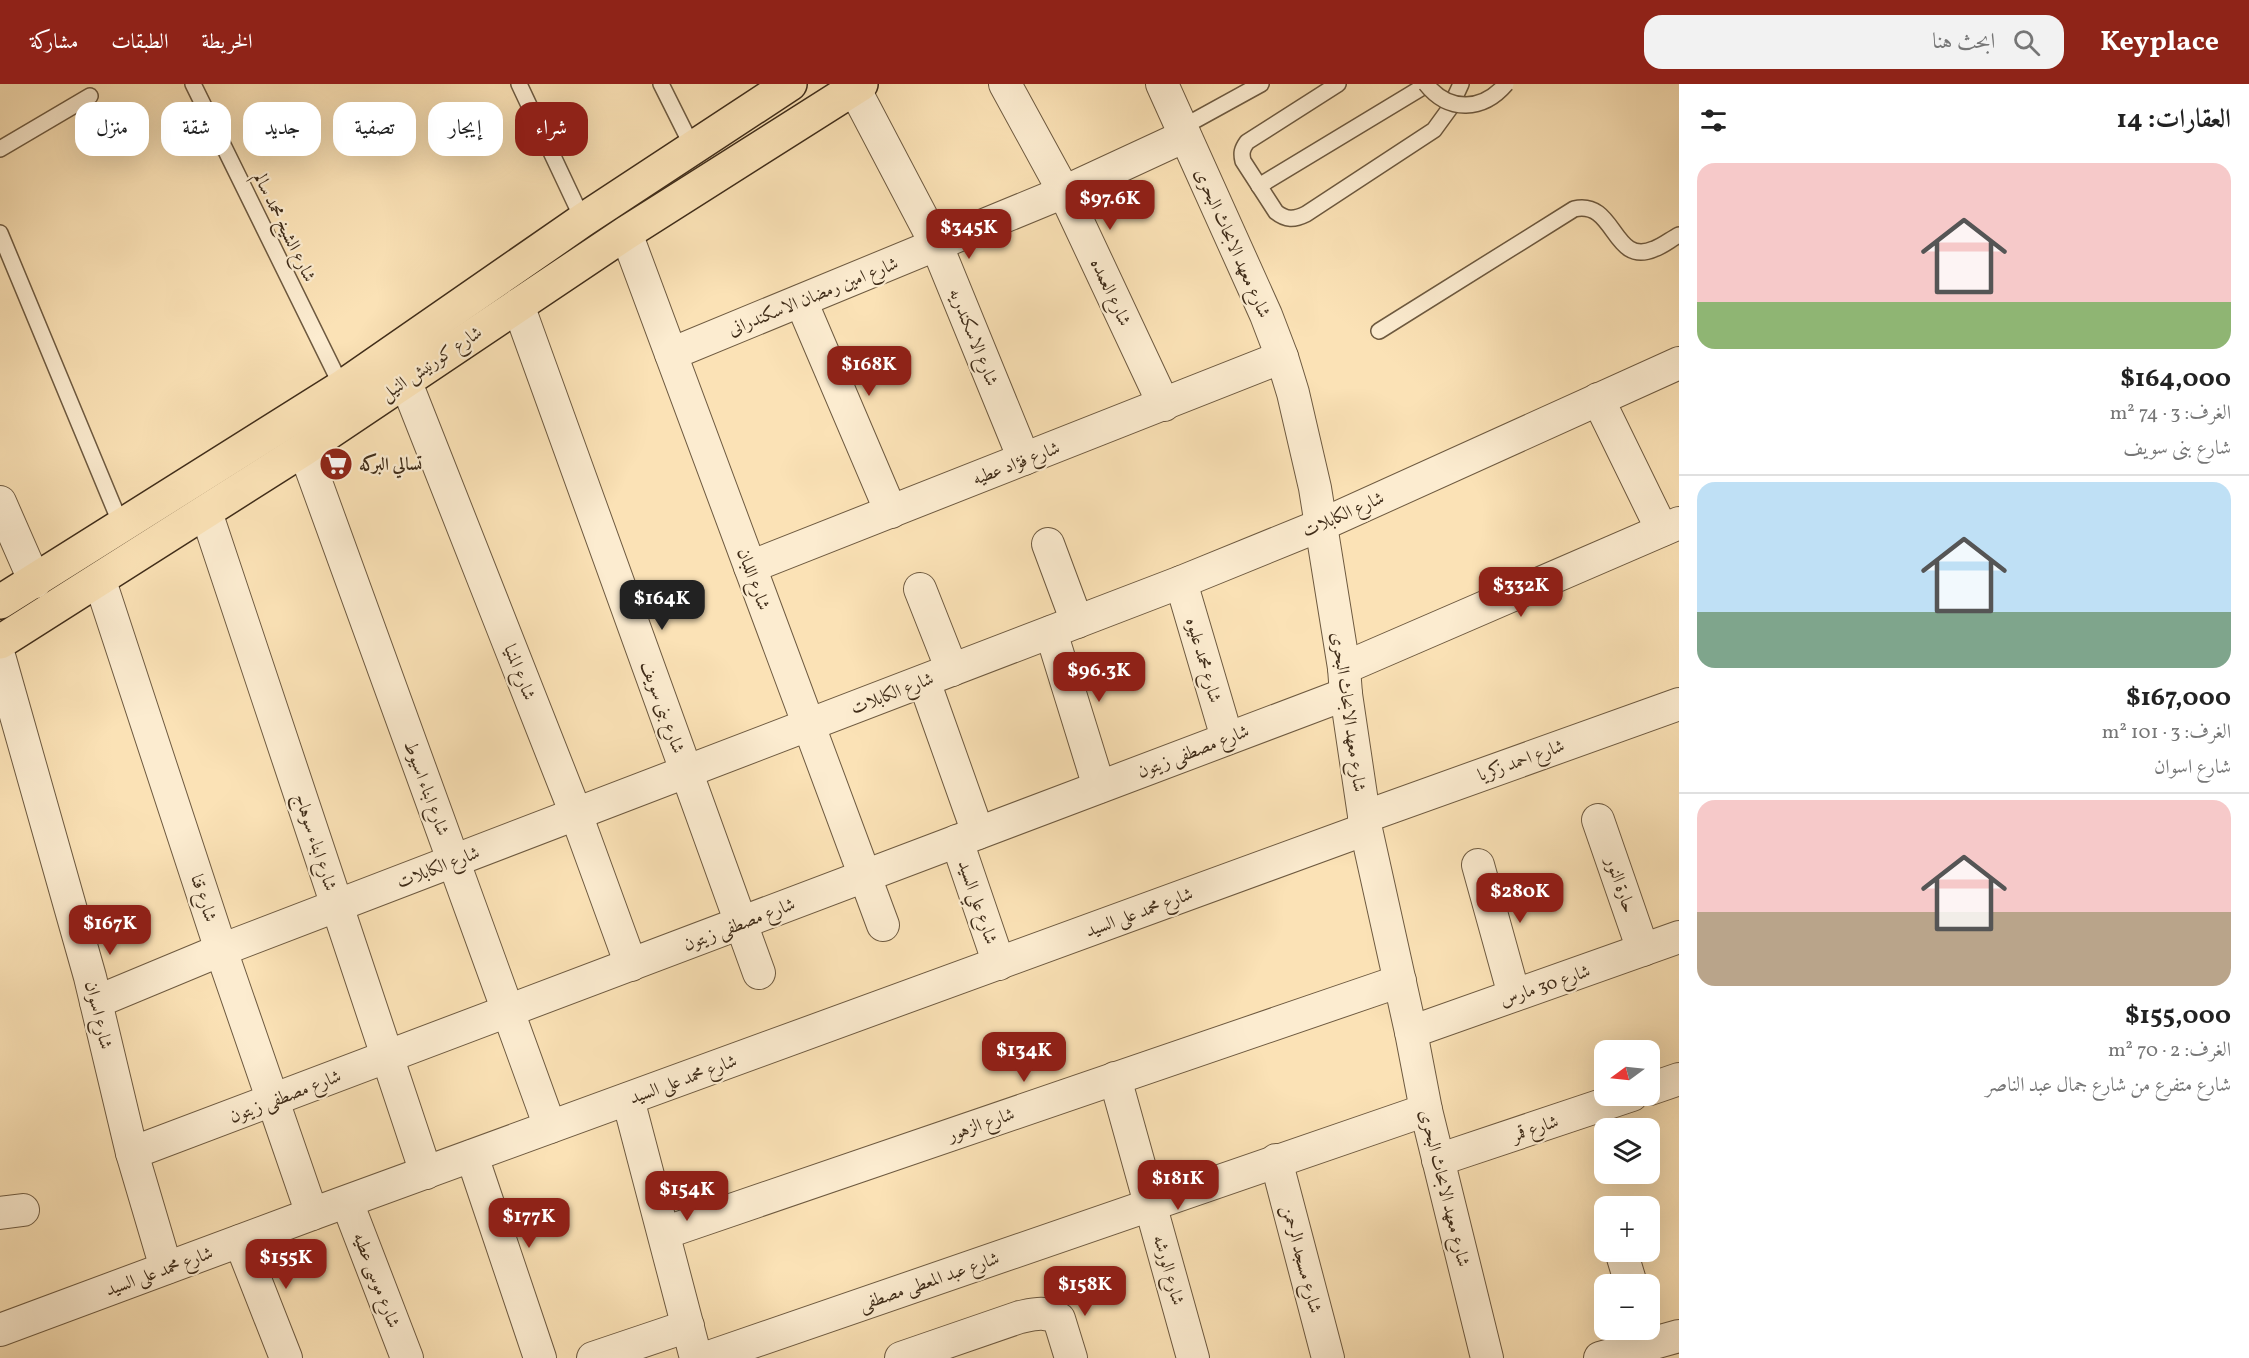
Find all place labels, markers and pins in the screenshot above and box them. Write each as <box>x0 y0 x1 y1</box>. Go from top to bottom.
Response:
pin: $97.6K <box>1061 180 1159 231</box>
pin: $345K <box>927 209 1011 260</box>
pin: $168K <box>827 346 911 397</box>
supermarket icon: تسالي البركه <box>318 446 354 482</box>
place label: تسالي البركه <box>359 453 422 479</box>
pin: $332K <box>1479 567 1563 618</box>
pin: $164K <box>620 580 704 631</box>
pin: $96.3K <box>1050 652 1148 703</box>
pin: $280K <box>1478 873 1562 924</box>
pin: $167K <box>68 905 152 956</box>
pin: $134K <box>982 1032 1066 1083</box>
pin: $181K <box>1136 1160 1220 1211</box>
pin: $154K <box>645 1171 729 1222</box>
pin: $177K <box>487 1198 571 1249</box>
pin: $155K <box>244 1239 328 1290</box>
pin: $158K <box>1043 1266 1127 1317</box>

